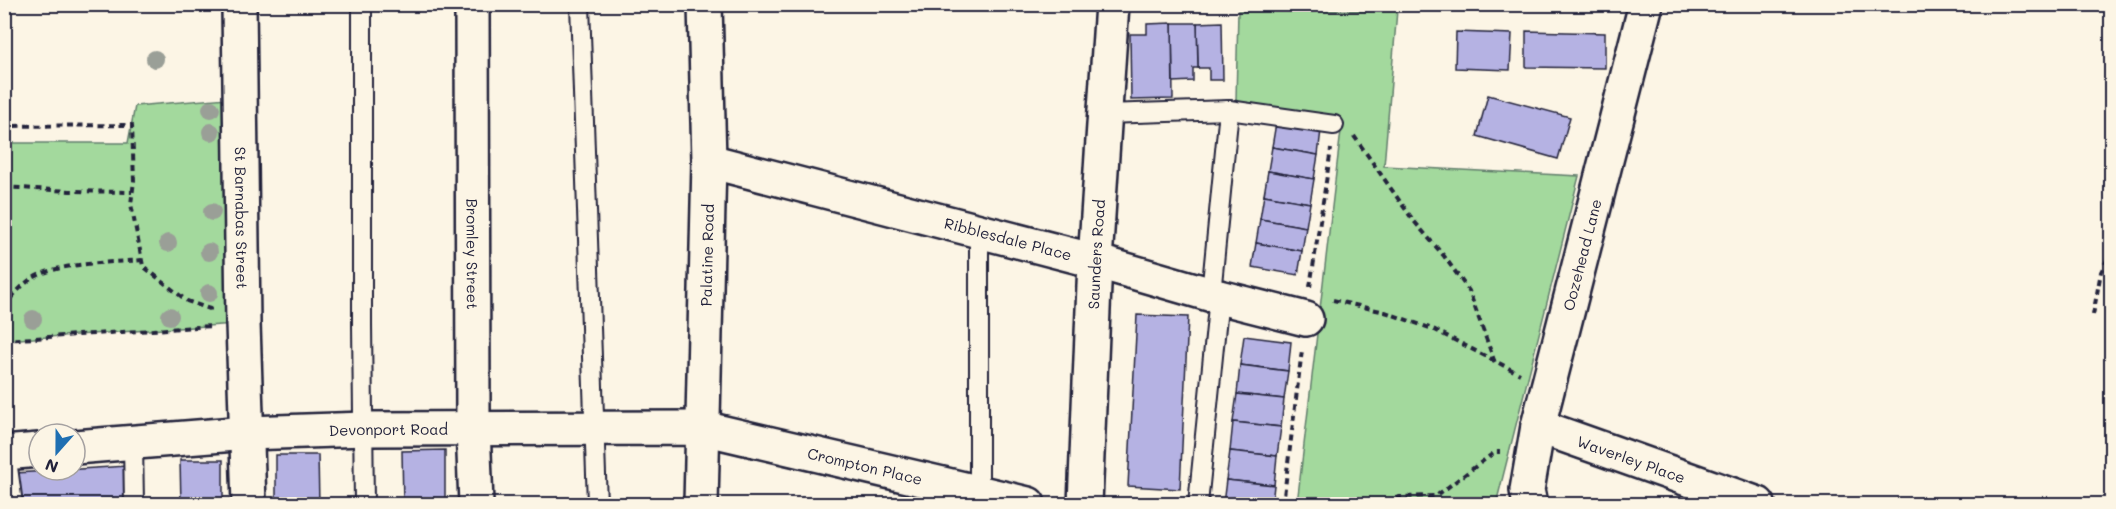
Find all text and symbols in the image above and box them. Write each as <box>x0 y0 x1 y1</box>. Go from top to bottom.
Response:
street label: St Barnabas Street <box>231 147 253 289</box>
street label: Oozehead Lane <box>1558 197 1606 313</box>
street label: Bromley Street <box>462 198 483 310</box>
street label: Saunders Road <box>1083 199 1109 310</box>
street label: Palatine Road <box>696 204 718 307</box>
street label: Ribblesdale Place <box>942 212 1074 265</box>
street label: Devonport Road <box>328 419 448 440</box>
north arrow <box>27 422 87 482</box>
street label: Waverley Place <box>1575 431 1688 487</box>
street label: Crompton Place <box>806 443 924 489</box>
text: N <box>42 454 61 478</box>

